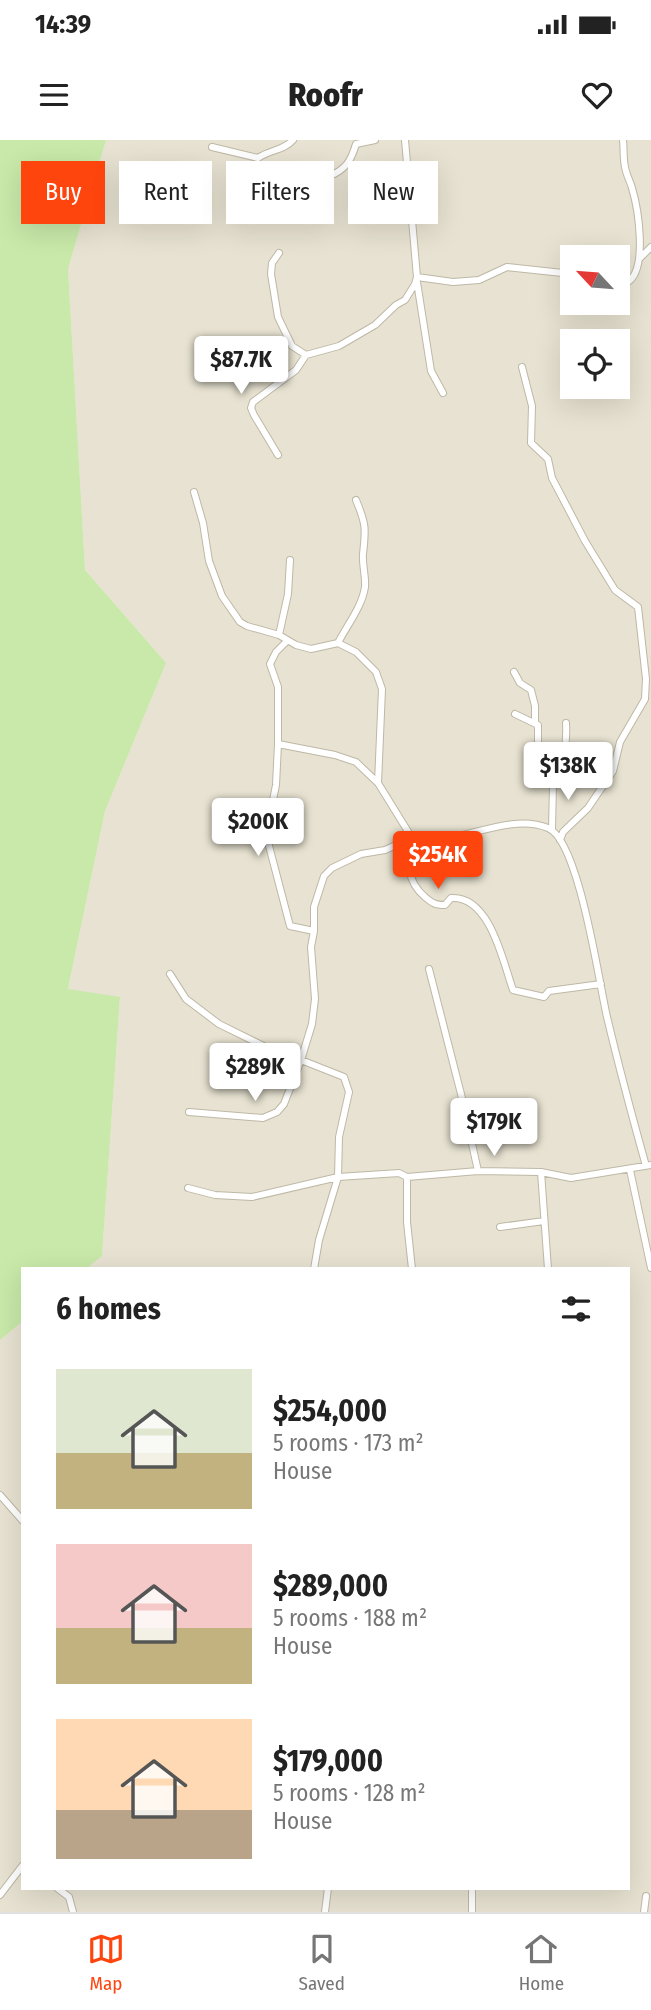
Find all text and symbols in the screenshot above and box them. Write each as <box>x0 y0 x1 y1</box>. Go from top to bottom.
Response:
text: 14:39 <box>35 9 91 40</box>
icon: menu <box>35 76 73 114</box>
text: Roofr <box>288 76 363 114</box>
icon: heart <box>578 76 616 114</box>
chip: Buy <box>21 161 105 224</box>
chip: Rent <box>119 161 212 224</box>
chip: Filters <box>226 161 334 224</box>
chip: New <box>348 161 438 224</box>
north arrow <box>560 245 630 315</box>
map controls <box>560 245 630 399</box>
button: locate <box>560 329 630 399</box>
pin: $87.7K <box>184 336 298 396</box>
text: $87.7K <box>210 345 272 373</box>
pin: $138K <box>519 742 617 802</box>
text: $138K <box>540 751 596 779</box>
pin: $200K <box>209 798 307 858</box>
text: $200K <box>228 807 288 835</box>
pin: $254K <box>389 832 487 891</box>
text: $254K <box>409 840 467 868</box>
pin: $289K <box>206 1044 304 1103</box>
text: $289K <box>225 1052 285 1080</box>
pin: $179K <box>445 1098 543 1158</box>
text: $179K <box>466 1107 522 1135</box>
icon: filters <box>557 1290 595 1328</box>
text: 6 homes <box>56 1291 161 1327</box>
text: $254,000 <box>273 1393 387 1429</box>
icon: home <box>112 1397 196 1481</box>
text: 5 rooms · 173 m² <box>273 1429 424 1457</box>
text: House <box>273 1457 332 1485</box>
text: $289,000 <box>273 1568 388 1604</box>
icon: home <box>112 1572 196 1656</box>
text: 5 rooms · 188 m² <box>273 1604 427 1632</box>
text: House <box>273 1632 332 1660</box>
text: $179,000 <box>273 1743 383 1779</box>
icon: home <box>112 1747 196 1831</box>
text: 5 rooms · 128 m² <box>273 1779 426 1807</box>
text: House <box>273 1807 332 1835</box>
tab: Map <box>87 1930 125 1995</box>
tab: Saved <box>299 1930 345 1995</box>
tab: Home <box>519 1930 564 1995</box>

